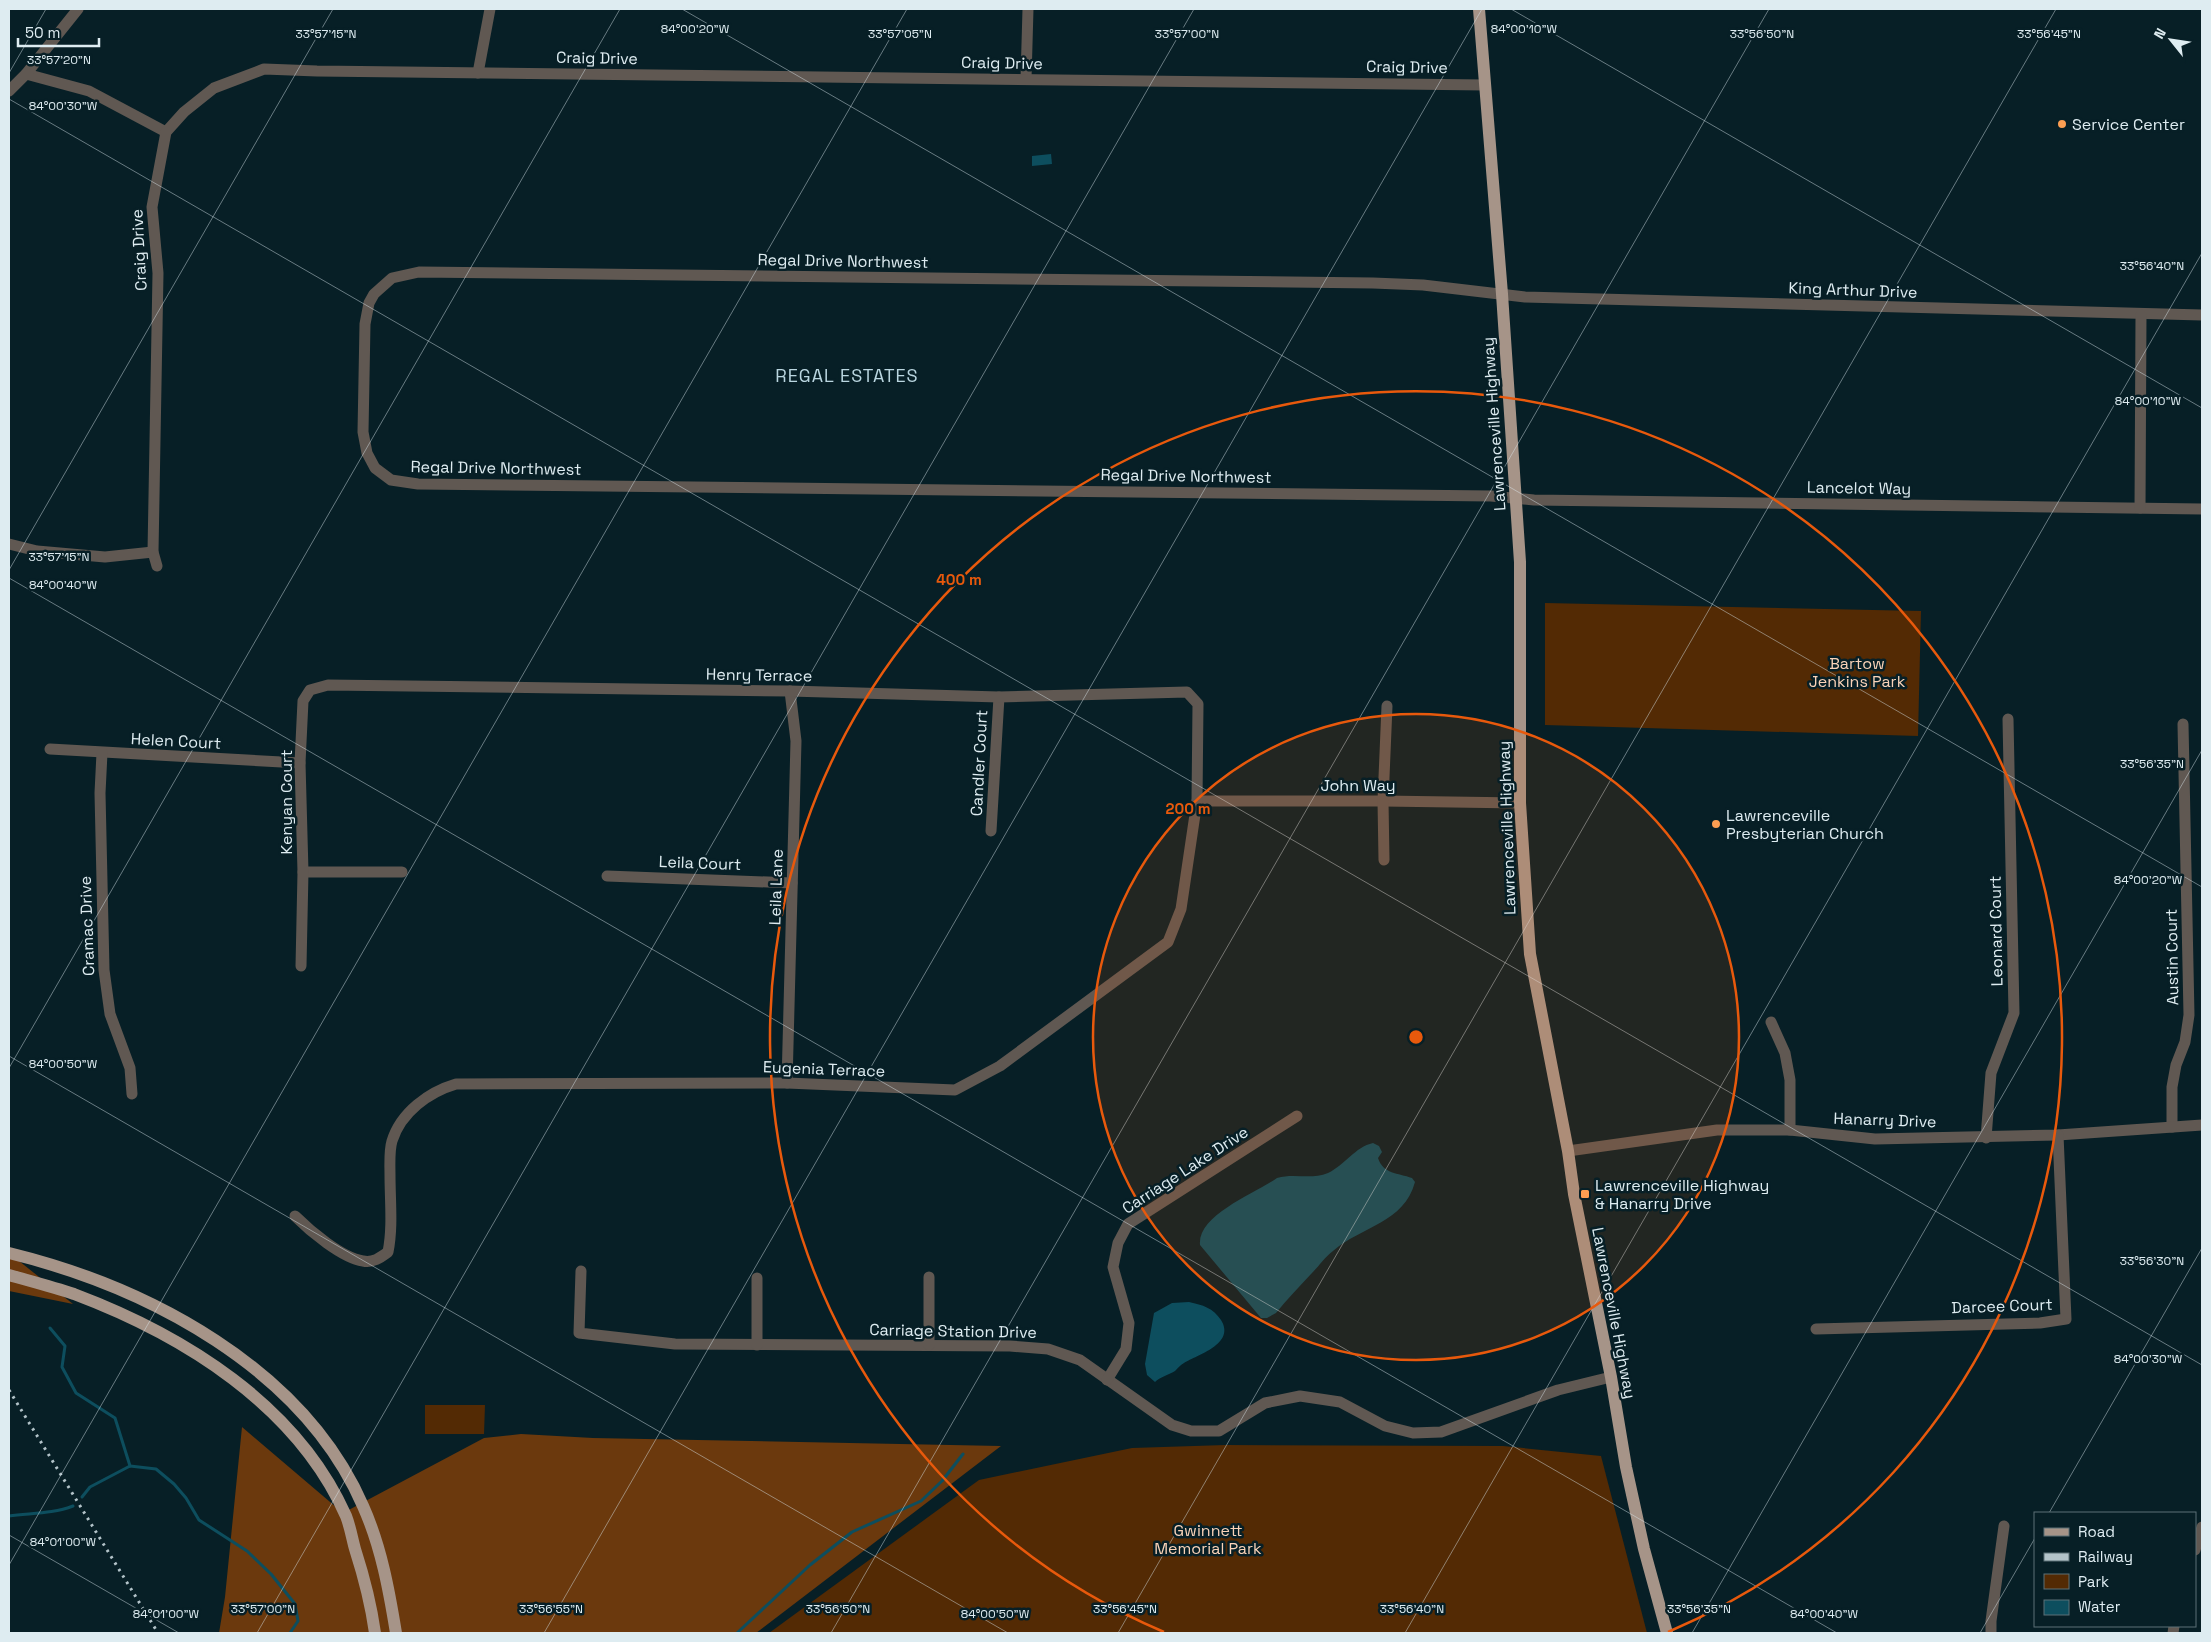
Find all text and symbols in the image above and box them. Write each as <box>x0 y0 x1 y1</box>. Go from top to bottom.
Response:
scale bar <box>18 15 99 47</box>
north arrow <box>2146 15 2196 65</box>
text: 84°00'20"W <box>661 21 730 37</box>
text: 84°00'10"W <box>1491 21 1558 37</box>
text: 50 m <box>25 23 60 42</box>
text: N <box>2150 25 2170 42</box>
text: 33°57'15"N <box>295 26 357 42</box>
text: 33°57'05"N <box>868 26 932 42</box>
text: 33°57'00"N <box>1155 26 1219 42</box>
text: 33°56'50"N <box>1730 26 1794 42</box>
text: 33°56'45"N <box>2017 26 2081 42</box>
street label: Craig Drive <box>556 47 638 69</box>
text: 33°57'20"N <box>27 52 91 68</box>
street label: Craig Drive <box>961 52 1043 74</box>
street label: Craig Drive <box>1366 56 1448 78</box>
text: 84°00'30"W <box>29 98 98 114</box>
place label: Service Center <box>2072 114 2185 135</box>
marker: Service Center <box>2056 118 2068 130</box>
street label: Craig Drive <box>126 209 152 291</box>
street label: Regal Drive Northwest <box>757 249 929 273</box>
text: 33°56'40"N <box>2120 258 2184 274</box>
street label: King Arthur Drive <box>1788 277 1918 303</box>
street label: Lawrenceville Highway <box>1477 336 1511 512</box>
district label: REGAL ESTATES <box>775 364 919 387</box>
text: 84°00'10"W <box>2115 393 2182 409</box>
street label: Regal Drive Northwest <box>410 456 582 480</box>
street label: Regal Drive Northwest <box>1100 464 1272 488</box>
street label: Lancelot Way <box>1807 477 1911 499</box>
text: 33°57'15"N <box>28 549 90 565</box>
text: 400 m <box>936 570 982 589</box>
text: 84°00'40"W <box>29 577 98 593</box>
park label: Bartow Jenkins Park <box>1809 653 1906 692</box>
street label: Henry Terrace <box>706 664 812 686</box>
street label: Candler Court <box>966 709 992 817</box>
street label: Helen Court <box>130 728 222 754</box>
street label: Lawrenceville Highway <box>1493 741 1521 915</box>
street label: Kenyan Court <box>276 750 297 854</box>
text: 33°56'35"N <box>2120 756 2184 772</box>
street label: John Way <box>1320 775 1396 796</box>
text: 200 m <box>1166 799 1210 818</box>
place label: Lawrenceville Presbyterian Church <box>1726 805 1884 844</box>
marker: Lawrenceville Presbyterian Church <box>1710 818 1722 830</box>
street label: Leila Lane <box>764 848 788 926</box>
street label: Leila Court <box>658 851 742 875</box>
text: 84°00'20"W <box>2114 872 2183 888</box>
street label: Cramac Drive <box>75 876 99 976</box>
street label: Leonard Court <box>1985 876 2007 986</box>
street label: Austin Court <box>2161 908 2183 1006</box>
centre of rings <box>1407 1028 1425 1046</box>
text: 84°00'50"W <box>29 1056 98 1072</box>
street label: Eugenia Terrace <box>763 1056 885 1082</box>
street label: Hanarry Drive <box>1833 1108 1937 1132</box>
street label: Carriage Lake Drive <box>1118 1121 1252 1219</box>
place label: Lawrenceville Highway & Hanarry Drive <box>1595 1175 1769 1214</box>
marker: Lawrenceville Highway & Hanarry Drive <box>1579 1188 1591 1200</box>
street label: Lawrenceville Highway <box>1587 1225 1641 1401</box>
text: 33°56'30"N <box>2120 1253 2184 1269</box>
street label: Darcee Court <box>1951 1294 2053 1318</box>
street label: Carriage Station Drive <box>869 1319 1037 1343</box>
text: 84°00'30"W <box>2114 1351 2183 1367</box>
legend <box>2034 1512 2196 1627</box>
park label: Gwinnett Memorial Park <box>1154 1520 1262 1559</box>
text: Road <box>2078 1522 2115 1541</box>
text: 84°01'00"W <box>30 1534 97 1550</box>
text: Railway <box>2078 1547 2133 1566</box>
text: Park <box>2078 1572 2109 1591</box>
text: Water <box>2078 1597 2121 1616</box>
text: 33°57'00"N <box>231 1601 295 1617</box>
text: 33°56'55"N <box>519 1601 583 1617</box>
text: 33°56'50"N <box>806 1601 870 1617</box>
text: 33°56'45"N <box>1093 1601 1157 1617</box>
text: 33°56'40"N <box>1380 1601 1444 1617</box>
text: 33°56'35"N <box>1667 1601 1731 1617</box>
text: 84°01'00"W <box>133 1606 200 1622</box>
text: 84°00'50"W <box>961 1606 1030 1622</box>
text: 84°00'40"W <box>1790 1606 1859 1622</box>

